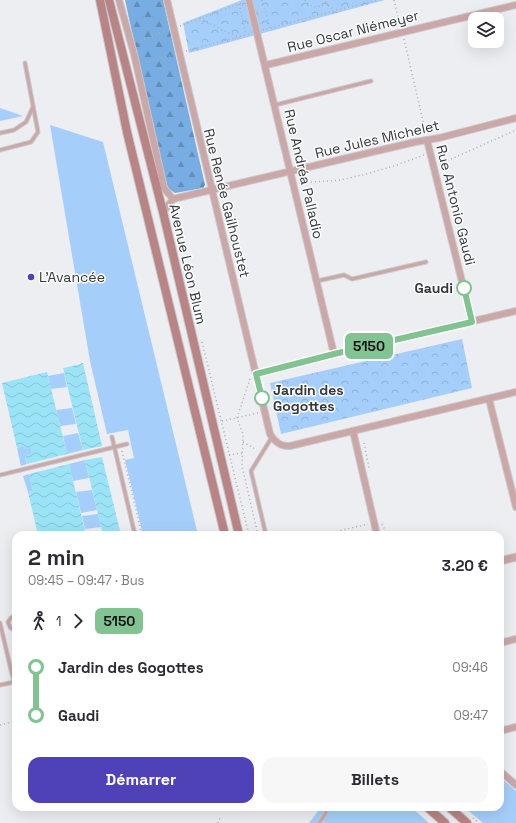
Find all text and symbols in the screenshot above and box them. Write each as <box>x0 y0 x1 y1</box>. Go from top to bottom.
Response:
street label: Rue Oscar Niémeyer <box>285 6 421 56</box>
map controls <box>468 12 504 48</box>
button: layers <box>468 12 504 48</box>
street label: Rue Andréa Palladio <box>280 107 328 241</box>
street label: Rue Jules Michelet <box>313 116 441 162</box>
street label: Rue Renée Gailhoustet <box>200 127 254 279</box>
street label: Rue Antonio Gaudi <box>432 143 480 267</box>
street label: Avenue Léon Blum <box>165 202 211 326</box>
place label: L'Avancée <box>39 268 105 286</box>
marker: L'Avancée <box>26 272 36 282</box>
place label: Gaudi <box>415 279 453 297</box>
marker: Gaudi <box>456 280 472 296</box>
line badge: 5150 <box>341 333 397 359</box>
text: 5150 <box>353 337 385 355</box>
place label: Jardin des Gogottes <box>273 381 344 415</box>
marker: Jardin des Gogottes <box>254 390 270 406</box>
text: 2 min <box>28 543 85 571</box>
text: 3.20 € <box>442 556 488 575</box>
text: 09:45 – 09:47 · Bus <box>28 572 144 589</box>
icon: walk <box>28 610 50 632</box>
icon: forward <box>67 610 89 632</box>
text: 5150 <box>103 612 135 630</box>
text: 1 <box>56 613 61 630</box>
text: Jardin des Gogottes <box>58 658 204 677</box>
text: 09:46 <box>452 659 488 676</box>
text: Gaudi <box>58 706 99 725</box>
text: 09:47 <box>453 707 488 724</box>
button: Démarrer <box>28 757 254 803</box>
button: Billets <box>262 757 488 803</box>

